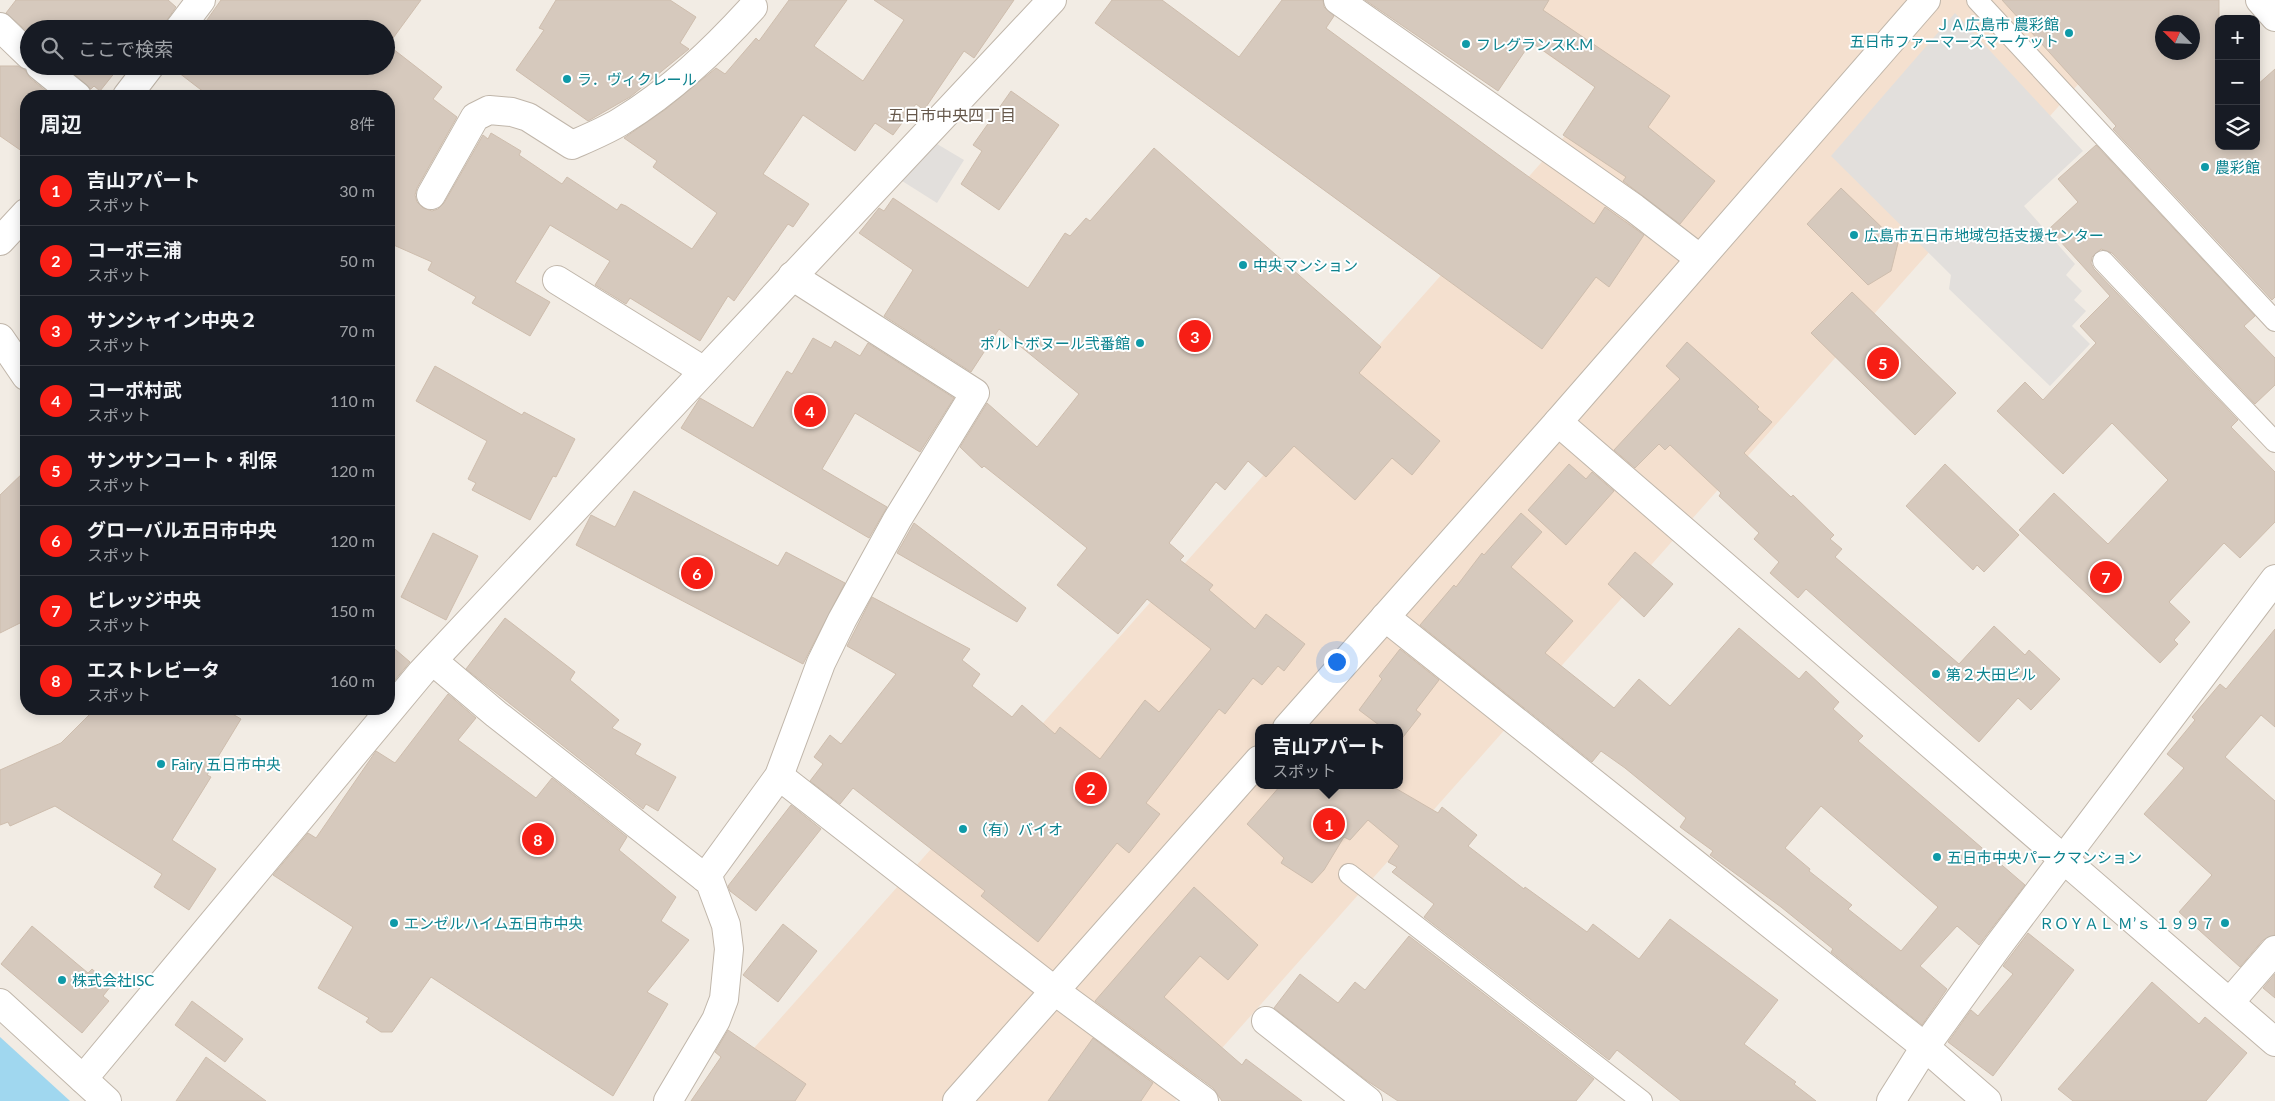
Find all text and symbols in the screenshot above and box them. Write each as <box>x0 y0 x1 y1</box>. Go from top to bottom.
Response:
place label: ＪＡ広島市 農彩館 五日市ファーマーズマーケット <box>1850 15 2059 50</box>
north arrow <box>2155 15 2200 60</box>
map controls <box>2215 15 2260 150</box>
button: + <box>2215 15 2260 60</box>
search box <box>20 20 395 75</box>
marker: ＪＡ広島市 農彩館 五日市ファーマーズマーケット <box>2063 27 2075 39</box>
icon: search <box>38 34 66 62</box>
place label: フレグランスK.M <box>1476 35 1593 53</box>
text: ここで検索 <box>78 37 173 60</box>
marker: フレグランスK.M <box>1460 38 1472 50</box>
button: − <box>2215 60 2260 105</box>
place label: ラ．ヴィクレール <box>577 70 697 88</box>
marker: ラ．ヴィクレール <box>561 73 573 85</box>
district label: 五日市中央四丁目 <box>888 105 1016 124</box>
button: layers <box>2215 105 2260 150</box>
text: 周辺 <box>40 111 82 136</box>
text: 8件 <box>350 114 375 133</box>
place label: 農彩館 <box>2215 158 2260 176</box>
marker: 農彩館 <box>2199 161 2211 173</box>
text: 吉山アパート <box>87 168 201 191</box>
text: 1 <box>51 181 61 200</box>
text: 30 m <box>339 181 375 200</box>
text: スポット <box>87 195 151 214</box>
place label: 広島市五日市地域包括支援センター <box>1864 226 2104 244</box>
marker: 広島市五日市地域包括支援センター <box>1848 229 1860 241</box>
text: コーポ三浦 <box>87 238 182 261</box>
text: 2 <box>51 251 61 270</box>
text: 50 m <box>339 251 375 270</box>
place label: 中央マンション <box>1253 256 1358 274</box>
marker: 中央マンション <box>1237 259 1249 271</box>
text: スポット <box>87 265 151 284</box>
text: サンシャイン中央２ <box>87 308 258 331</box>
pin: 3 <box>1179 317 1211 355</box>
text: 3 <box>51 321 61 340</box>
text: 70 m <box>339 321 375 340</box>
place label: ポルトボヌール弐番館 <box>980 334 1130 352</box>
text: スポット <box>87 335 151 354</box>
marker: ポルトボヌール弐番館 <box>1134 337 1146 349</box>
pin: 5 <box>1867 344 1899 382</box>
text: コーポ村武 <box>87 378 182 401</box>
text: 4 <box>51 391 61 410</box>
text: 110 m <box>330 391 375 410</box>
pin: 4 <box>794 392 826 430</box>
text: スポット <box>87 405 151 424</box>
text: サンサンコート・利保 <box>87 448 277 471</box>
text: 5 <box>51 461 61 480</box>
text: 120 m <box>330 461 375 480</box>
text: スポット <box>87 475 151 494</box>
text: グローバル五日市中央 <box>87 518 277 541</box>
text: 6 <box>51 531 61 550</box>
text: 120 m <box>330 531 375 550</box>
text: スポット <box>87 545 151 564</box>
pin: 6 <box>681 554 713 592</box>
pin: 7 <box>2090 558 2122 596</box>
text: ビレッジ中央 <box>87 588 201 611</box>
text: 7 <box>51 601 61 620</box>
text: 150 m <box>330 601 375 620</box>
text: スポット <box>87 615 151 634</box>
your location <box>1324 649 1350 675</box>
text: エストレビータ <box>87 658 220 681</box>
place label: 第２大田ビル <box>1946 665 2036 683</box>
marker: 第２大田ビル <box>1930 668 1942 680</box>
text: 8 <box>51 671 61 690</box>
text: 160 m <box>330 671 375 690</box>
text: スポット <box>87 685 151 704</box>
popup <box>1255 724 1403 789</box>
text: 吉山アパート <box>1272 734 1386 757</box>
place label: Fairy 五日市中央 <box>171 755 281 773</box>
marker: Fairy 五日市中央 <box>155 758 167 770</box>
text: スポット <box>1272 761 1336 780</box>
pin: 2 <box>1075 769 1107 807</box>
pin: 1 <box>1313 805 1345 843</box>
pin: 8 <box>522 820 554 858</box>
place label: （有）バイオ <box>973 820 1063 838</box>
marker: （有）バイオ <box>957 823 969 835</box>
place label: 五日市中央パークマンション <box>1947 848 2142 866</box>
marker: 五日市中央パークマンション <box>1931 851 1943 863</box>
place label: エンゼルハイム五日市中央 <box>404 914 583 932</box>
place label: ＲＯＹＡＬ Ｍ’ｓ １９９７ <box>2039 914 2215 932</box>
marker: エンゼルハイム五日市中央 <box>388 917 400 929</box>
marker: ＲＯＹＡＬ Ｍ’ｓ １９９７ <box>2219 917 2231 929</box>
place label: 株式会社ISC <box>72 971 154 989</box>
marker: 株式会社ISC <box>56 974 68 986</box>

